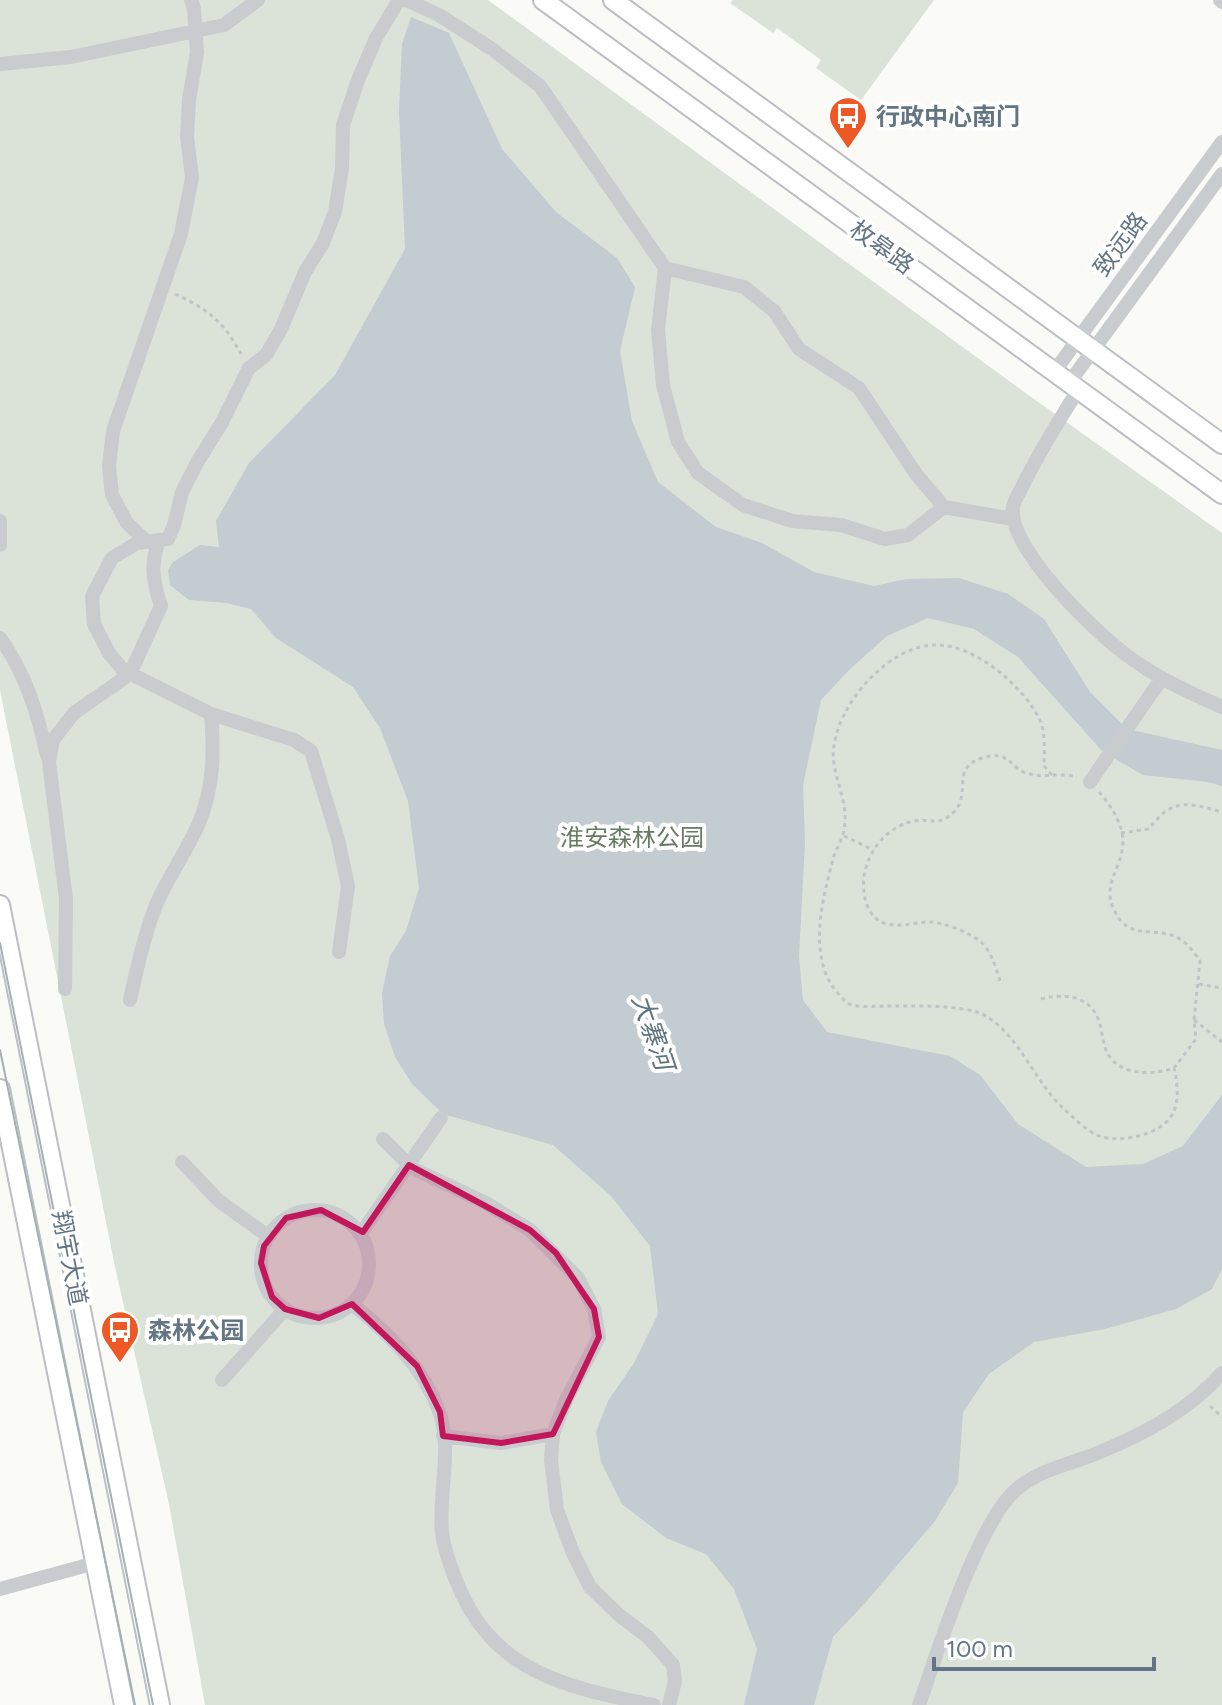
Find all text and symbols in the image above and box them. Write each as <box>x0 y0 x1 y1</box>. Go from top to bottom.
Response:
bus stop icon: 行政中心南门 <box>827 95 869 150</box>
place label: 行政中心南门 <box>876 102 1020 131</box>
street label: 致远路 <box>1087 206 1153 282</box>
street label: 枚皋路 <box>844 214 920 280</box>
park label: 淮安森林公园 <box>560 823 704 852</box>
water label: 大寨河 <box>625 990 682 1079</box>
street label: 翔宇大道 <box>47 1208 93 1308</box>
bus stop icon: 森林公园 <box>99 1309 141 1364</box>
place label: 森林公园 <box>148 1316 244 1345</box>
scale bar <box>934 1621 1154 1671</box>
text: 100 m <box>946 1634 1013 1663</box>

